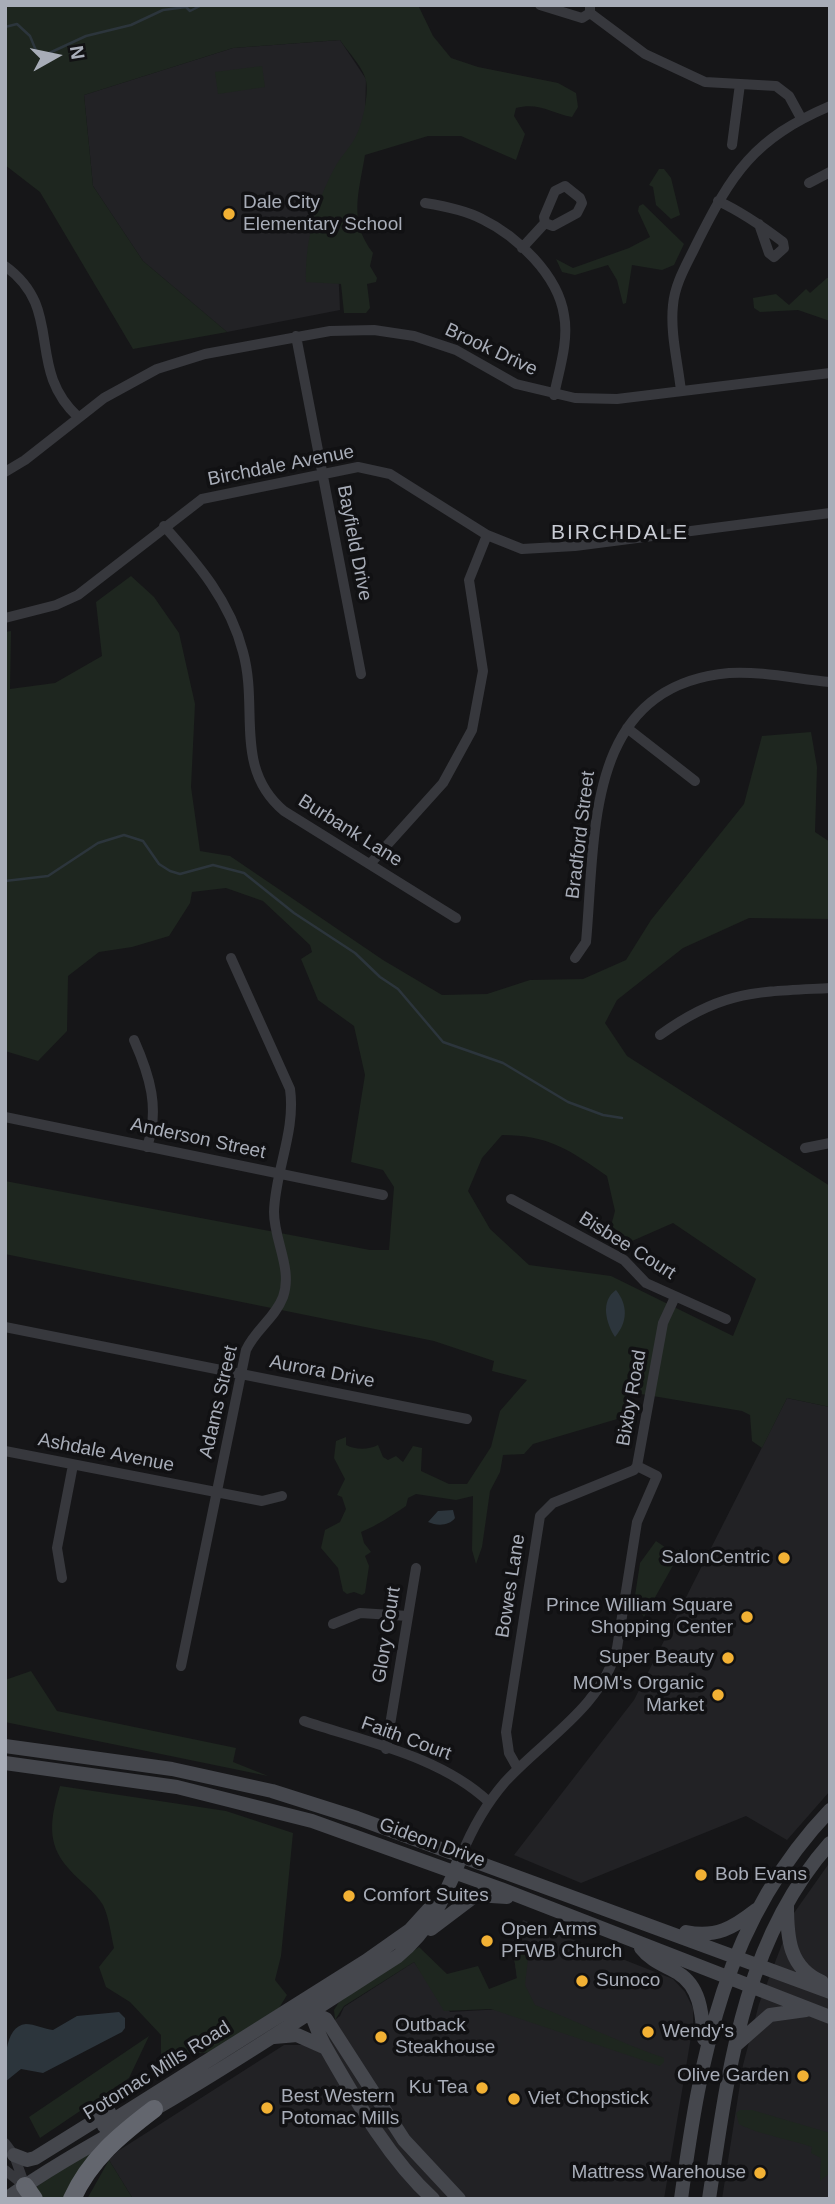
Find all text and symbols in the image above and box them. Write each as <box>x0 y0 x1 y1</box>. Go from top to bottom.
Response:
north arrow <box>21 21 91 91</box>
text: N <box>66 44 89 61</box>
place label: Dale City Elementary School <box>243 192 402 236</box>
marker: Dale City Elementary School <box>221 206 237 222</box>
street label: Brook Drive <box>441 319 541 381</box>
street label: Birchdale Avenue <box>206 441 356 491</box>
street label: Bayfield Drive <box>332 483 376 603</box>
district label: BIRCHDALE <box>552 520 688 546</box>
street label: Bradford Street <box>562 770 600 900</box>
street label: Burbank Lane <box>294 790 406 872</box>
street label: Anderson Street <box>128 1114 268 1164</box>
street label: Bisbee Court <box>574 1207 680 1285</box>
street label: Adams Street <box>195 1343 243 1461</box>
street label: Bixby Road <box>612 1348 652 1448</box>
street label: Aurora Drive <box>267 1351 377 1393</box>
street label: Ashdale Avenue <box>36 1429 176 1477</box>
street label: Bowes Lane <box>492 1533 530 1639</box>
place label: SalonCentric <box>661 1547 770 1569</box>
marker: SalonCentric <box>776 1550 792 1566</box>
street label: Glory Court <box>368 1585 406 1685</box>
place label: Prince William Square Shopping Center <box>546 1595 733 1639</box>
marker: Prince William Square Shopping Center <box>739 1609 755 1625</box>
place label: Super Beauty <box>599 1647 714 1669</box>
marker: Super Beauty <box>720 1650 736 1666</box>
place label: MOM's Organic Market <box>573 1673 704 1717</box>
marker: MOM's Organic Market <box>710 1687 726 1703</box>
street label: Faith Court <box>358 1712 454 1766</box>
street label: Gideon Drive <box>376 1813 488 1873</box>
place label: Bob Evans <box>715 1864 807 1886</box>
marker: Bob Evans <box>693 1867 709 1883</box>
place label: Comfort Suites <box>363 1885 489 1907</box>
marker: Comfort Suites <box>341 1888 357 1904</box>
place label: Open Arms PFWB Church <box>501 1919 622 1963</box>
marker: Open Arms PFWB Church <box>479 1933 495 1949</box>
place label: Sunoco <box>596 1970 660 1992</box>
marker: Sunoco <box>574 1973 590 1989</box>
place label: Outback Steakhouse <box>395 2015 495 2059</box>
street label: Potomac Mills Road <box>79 2017 235 2125</box>
place label: Wendy's <box>662 2021 734 2043</box>
marker: Wendy's <box>640 2024 656 2040</box>
marker: Outback Steakhouse <box>373 2029 389 2045</box>
place label: Olive Garden <box>677 2065 789 2087</box>
marker: Olive Garden <box>795 2068 811 2084</box>
place label: Ku Tea <box>409 2077 468 2099</box>
marker: Ku Tea <box>474 2080 490 2096</box>
place label: Best Western Potomac Mills <box>281 2086 399 2130</box>
place label: Viet Chopstick <box>528 2088 649 2110</box>
marker: Viet Chopstick <box>506 2091 522 2107</box>
marker: Best Western Potomac Mills <box>259 2100 275 2116</box>
place label: Mattress Warehouse <box>571 2162 746 2184</box>
marker: Mattress Warehouse <box>752 2165 768 2181</box>

